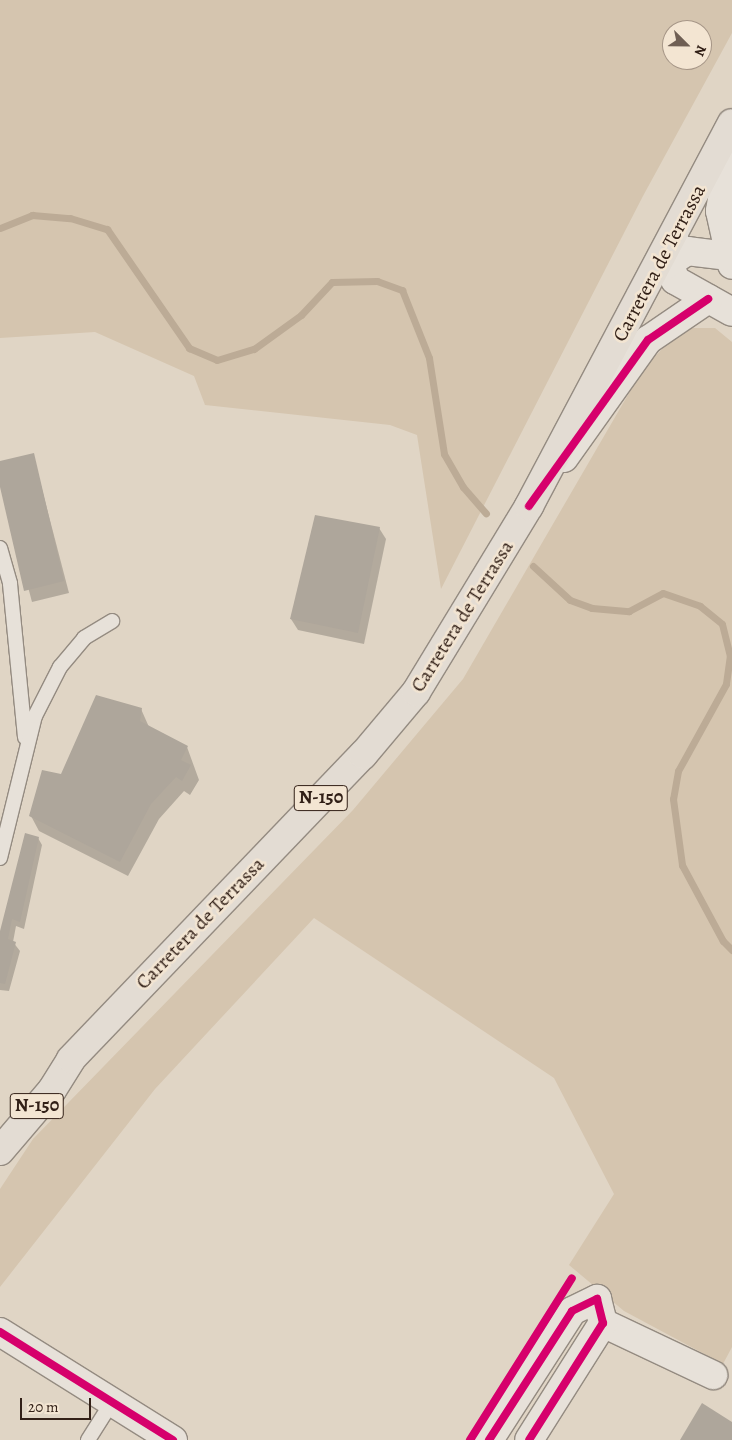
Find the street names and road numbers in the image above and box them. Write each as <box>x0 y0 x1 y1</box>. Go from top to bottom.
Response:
street label: Carretera de Terrassa <box>607 180 711 346</box>
street label: Carretera de Terrassa <box>406 536 518 696</box>
road number: N-150 <box>294 781 348 814</box>
street label: Carretera de Terrassa <box>131 852 269 994</box>
road number: N-150 <box>10 1090 64 1122</box>

